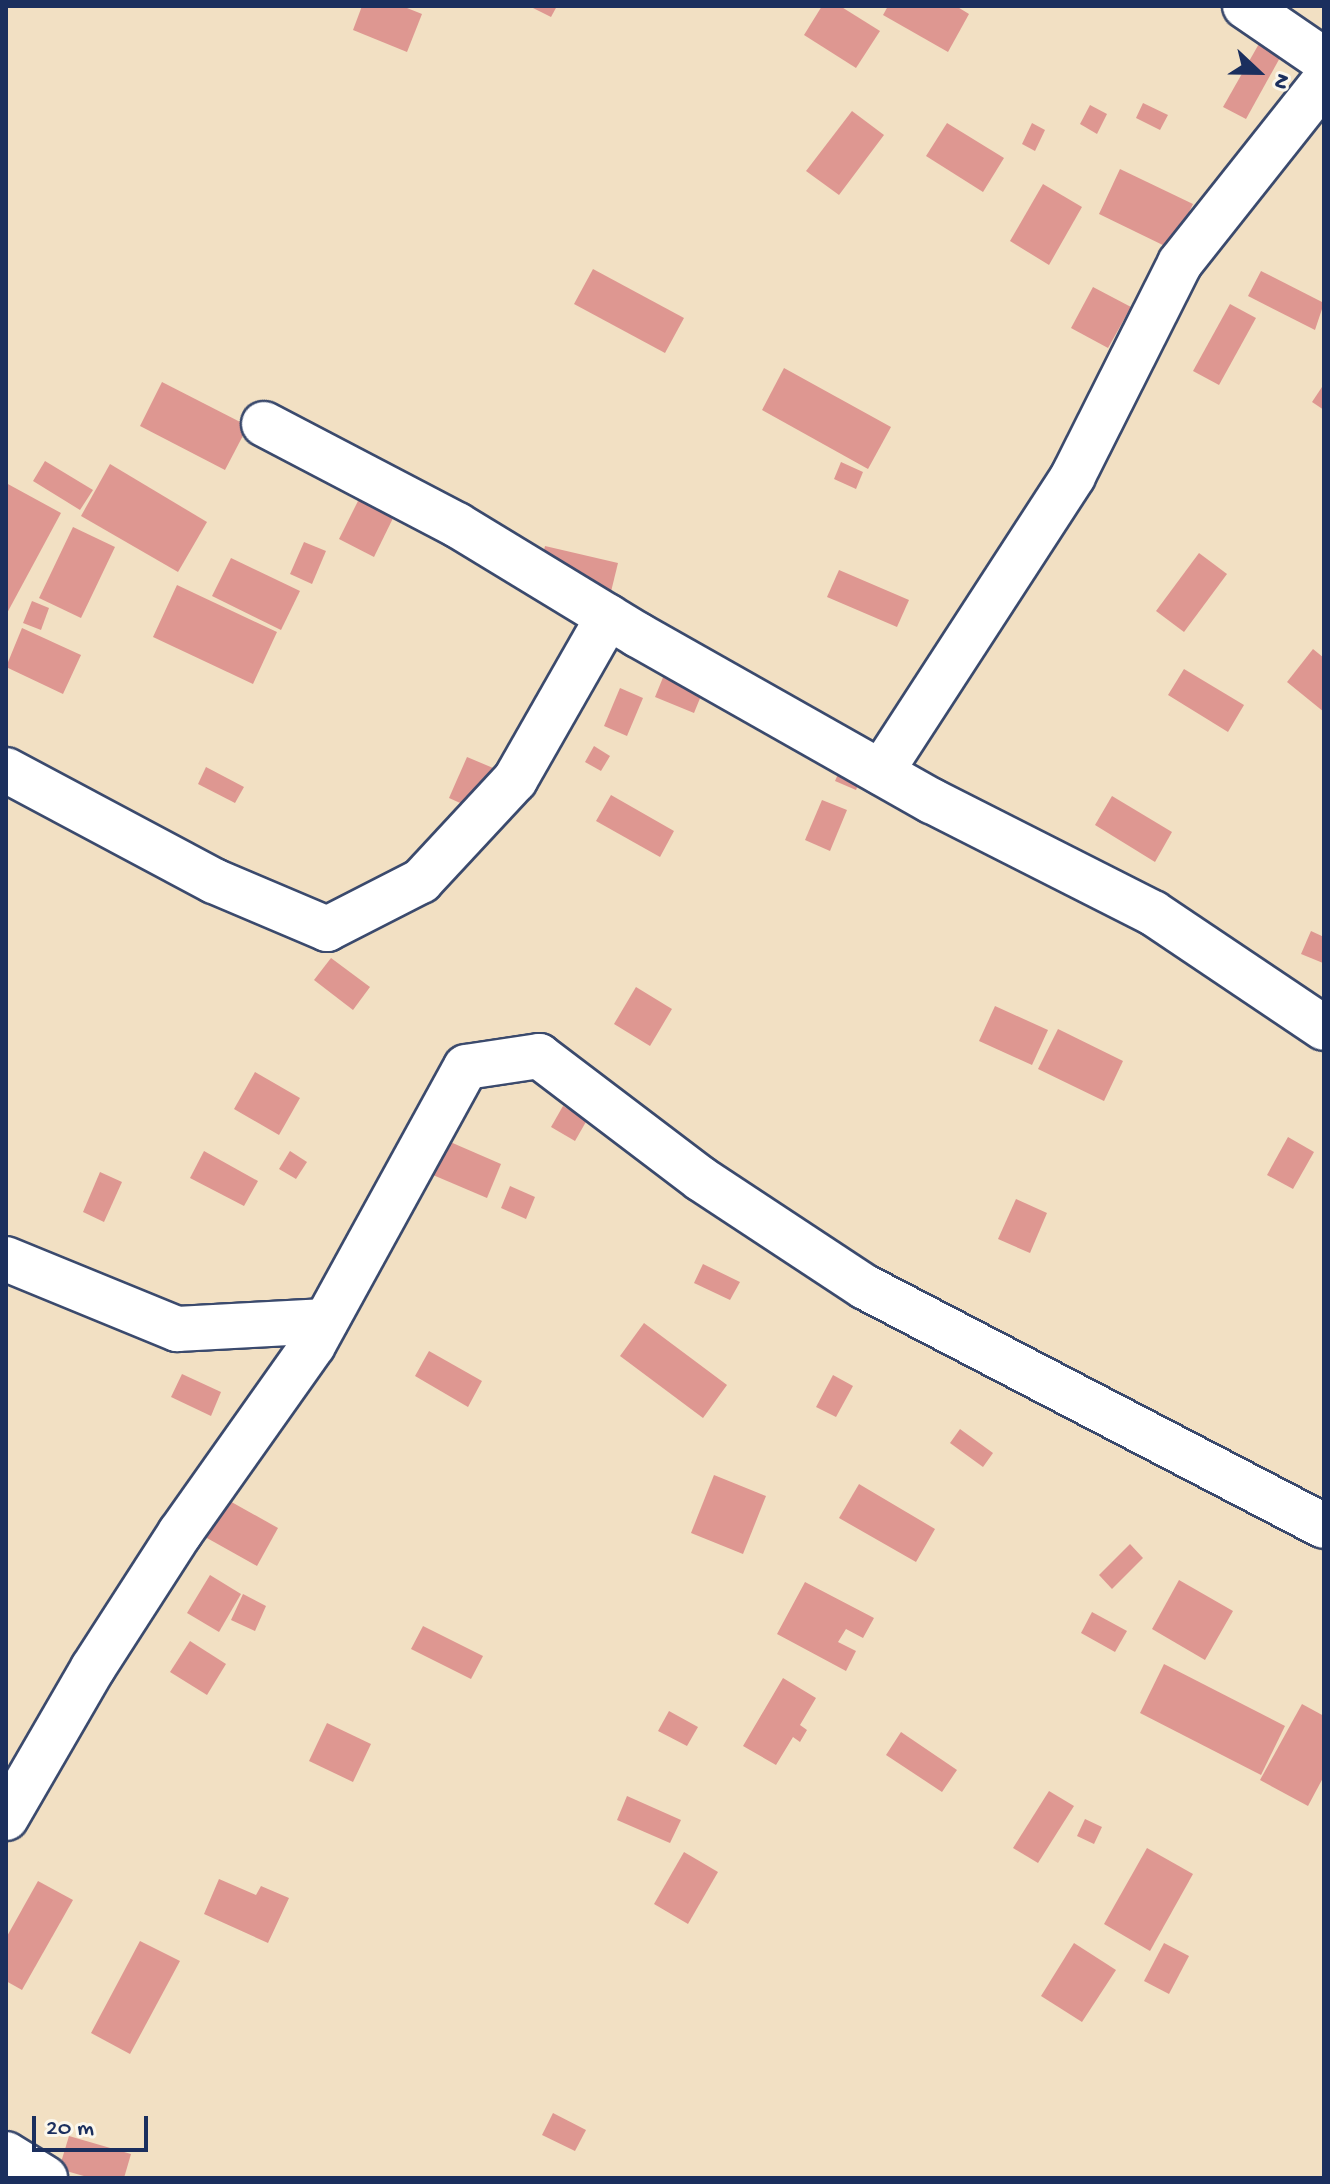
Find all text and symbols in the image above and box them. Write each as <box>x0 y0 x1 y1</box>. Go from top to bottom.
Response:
north arrow <box>1218 32 1298 112</box>
text: N <box>1266 69 1295 93</box>
scale bar <box>36 2100 152 2150</box>
text: 20 m <box>46 2115 94 2144</box>

